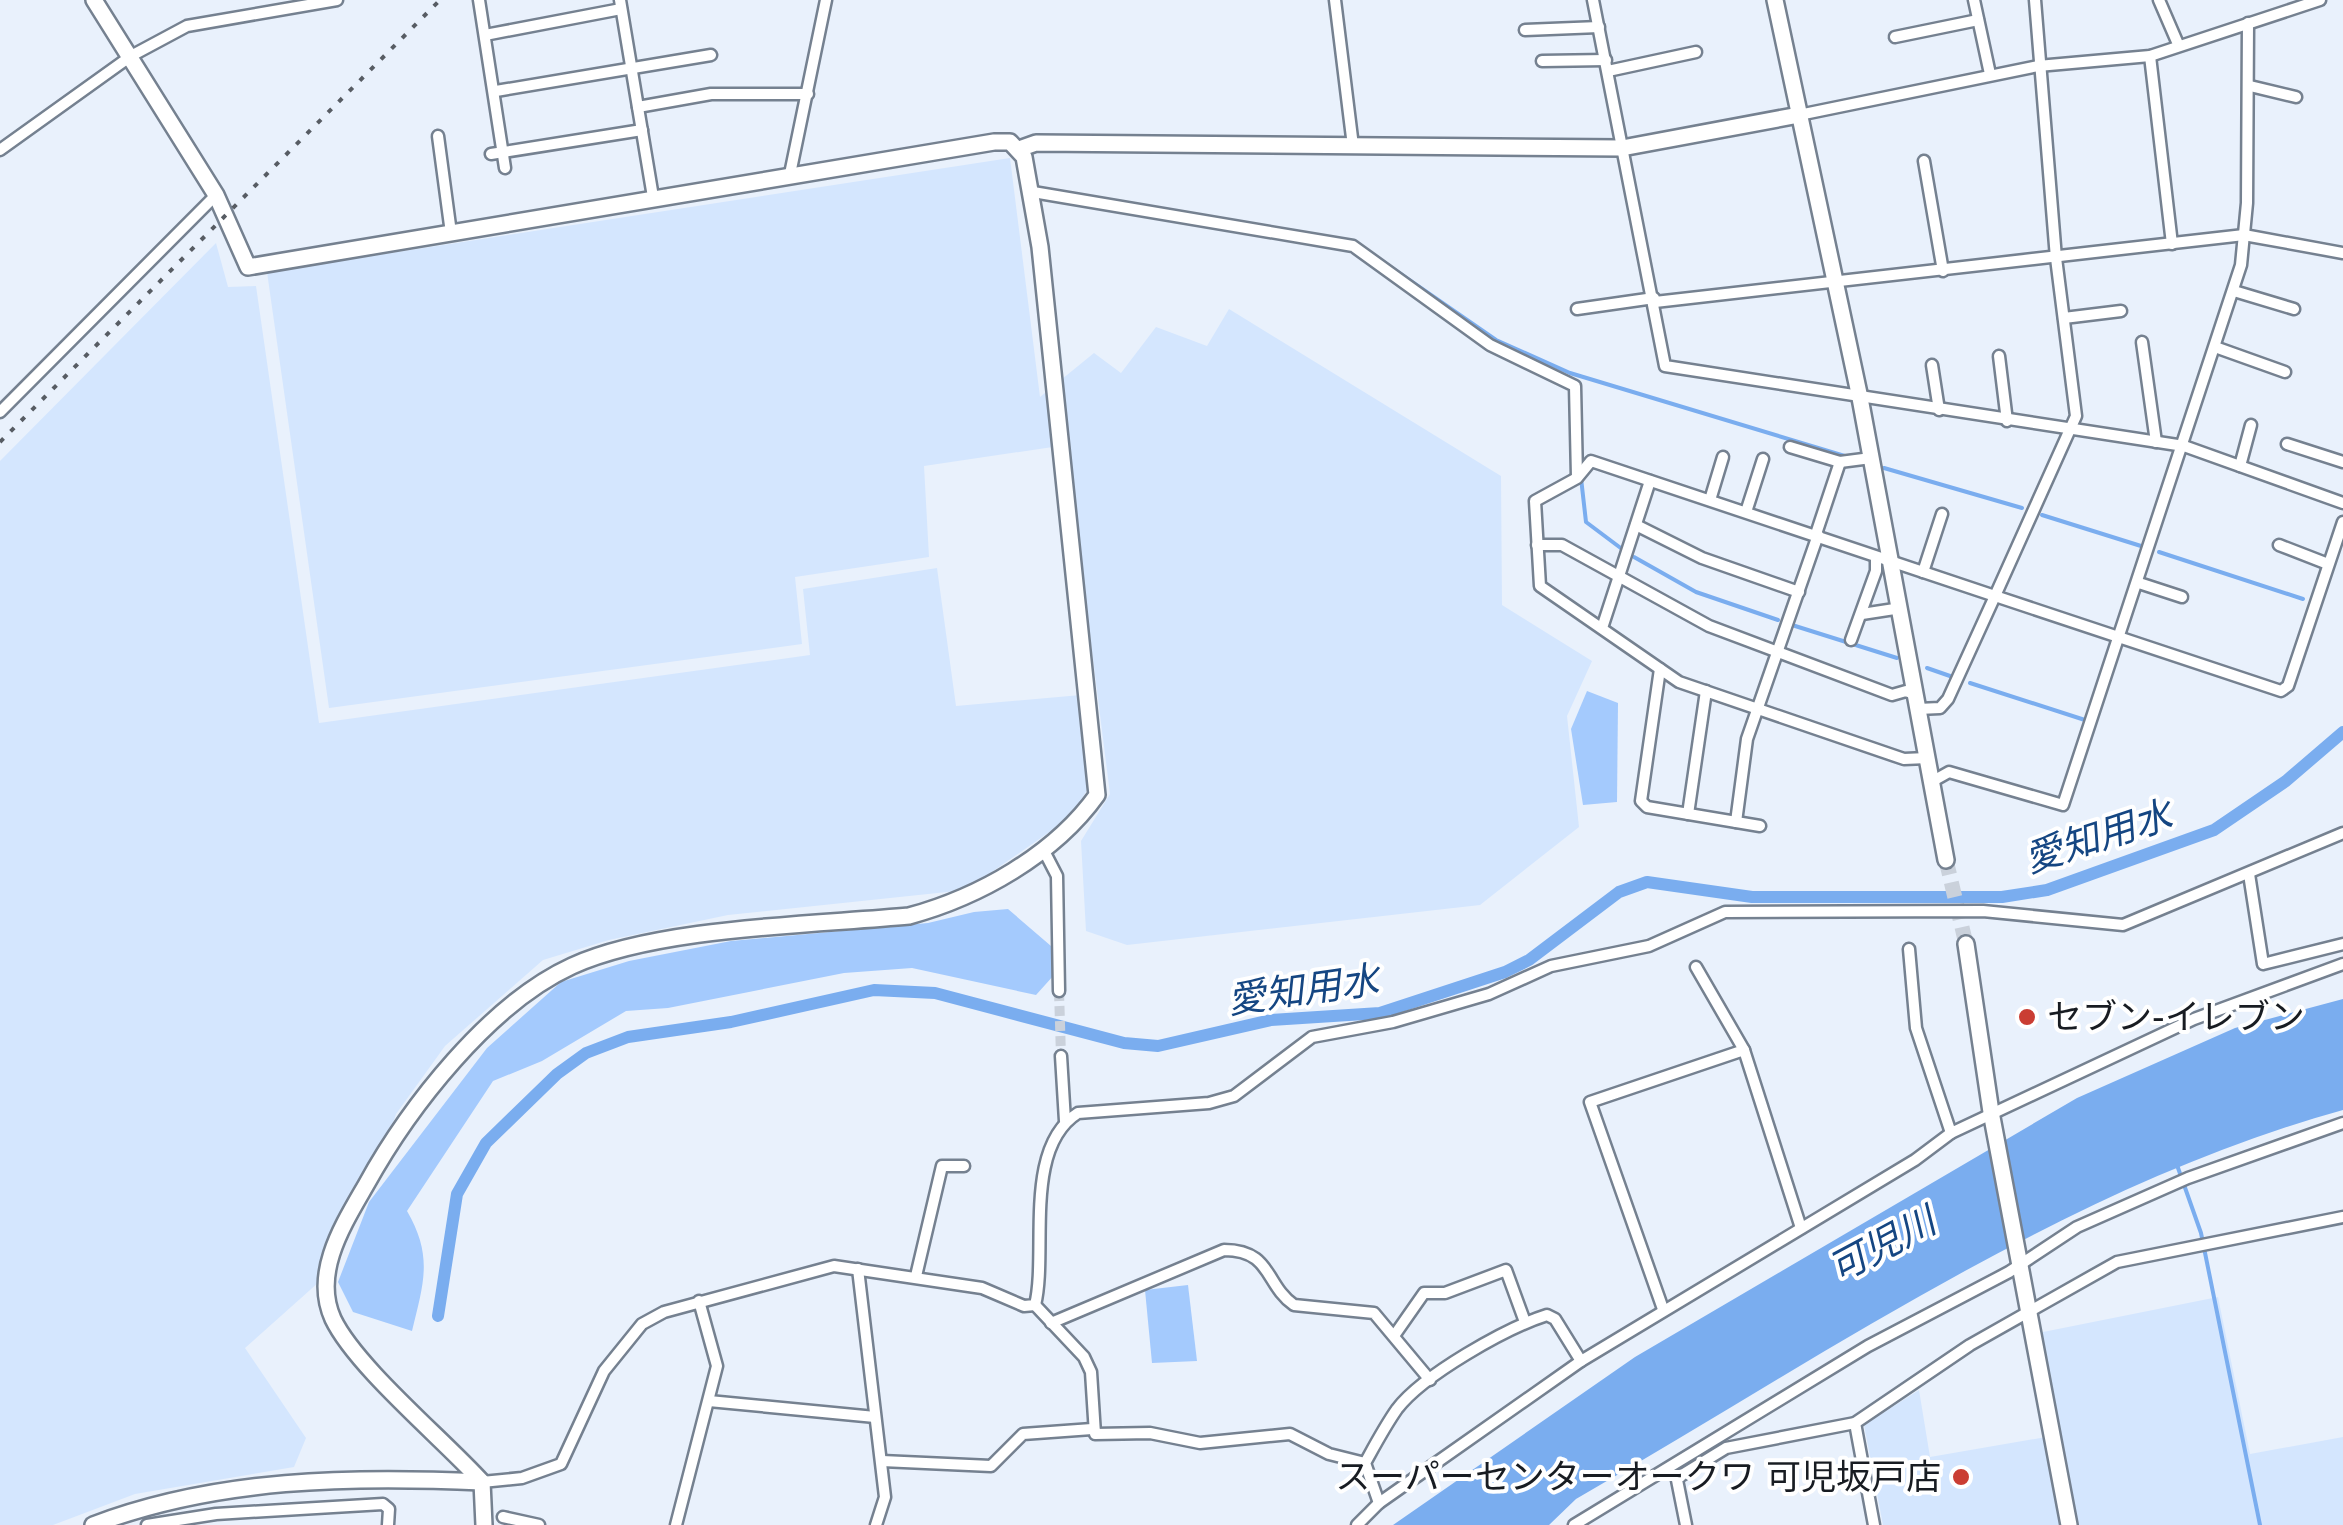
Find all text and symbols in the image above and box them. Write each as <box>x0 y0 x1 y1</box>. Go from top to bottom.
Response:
water label: 愛知用水 <box>2019 791 2181 881</box>
water label: 愛知用水 <box>1225 957 1385 1022</box>
place label: セブン-イレブン <box>2047 997 2305 1037</box>
marker: セブン-イレブン <box>2016 1006 2038 1028</box>
water label: 可児川 <box>1821 1197 1946 1291</box>
place label: スーパーセンターオークワ 可児坂戸店 <box>1335 1457 1941 1497</box>
marker: スーパーセンターオークワ 可児坂戸店 <box>1950 1466 1972 1488</box>

